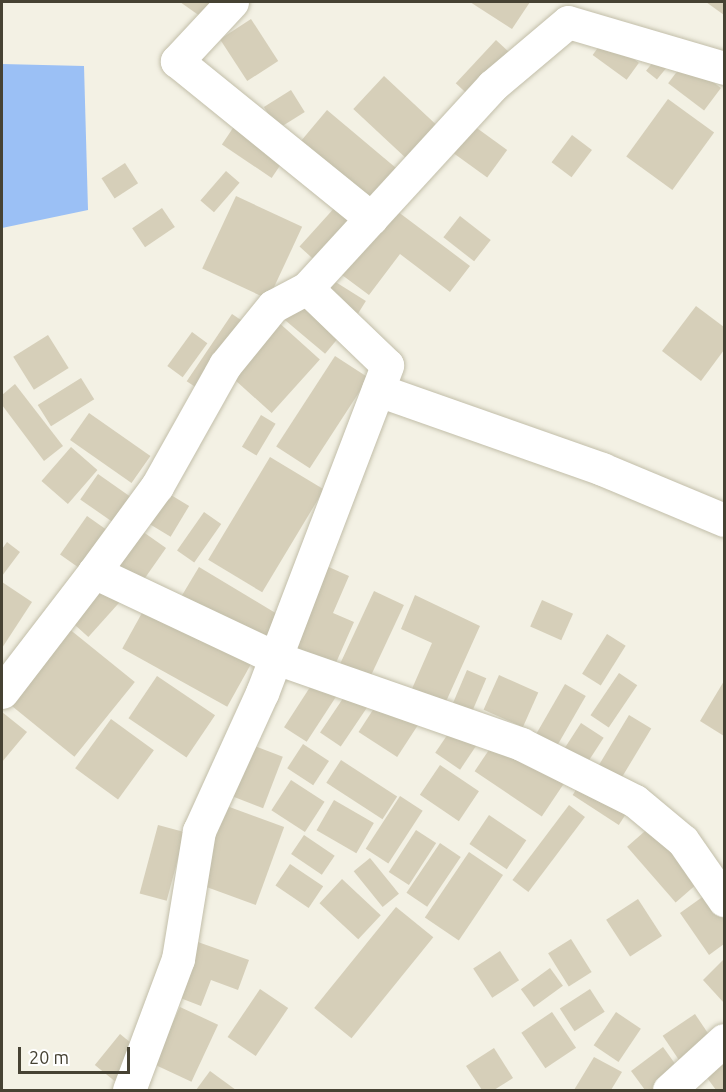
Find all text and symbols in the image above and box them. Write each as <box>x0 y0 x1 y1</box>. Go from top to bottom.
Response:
scale bar <box>21 1035 134 1073</box>
text: 20 m <box>29 1047 69 1067</box>

